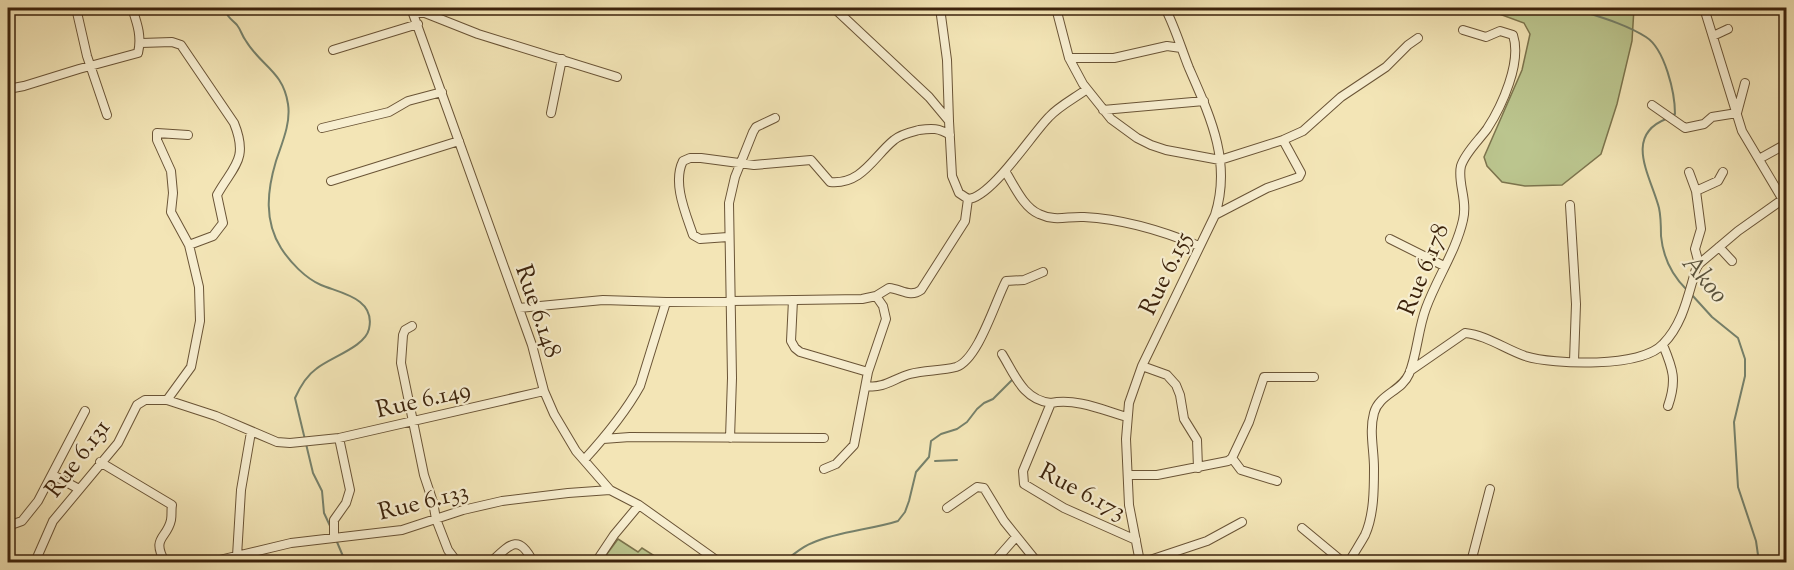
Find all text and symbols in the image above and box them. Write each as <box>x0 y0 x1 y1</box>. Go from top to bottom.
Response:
street label: Rue 6.178 <box>1391 219 1459 321</box>
street label: Rue 6.155 <box>1132 226 1202 321</box>
water label: Akoo <box>1672 247 1736 312</box>
street label: Rue 6.148 <box>505 261 569 363</box>
street label: Rue 6.149 <box>373 374 474 428</box>
street label: Rue 6.131 <box>38 413 119 505</box>
street label: Rue 6.173 <box>1033 456 1132 530</box>
street label: Rue 6.133 <box>375 475 472 531</box>

